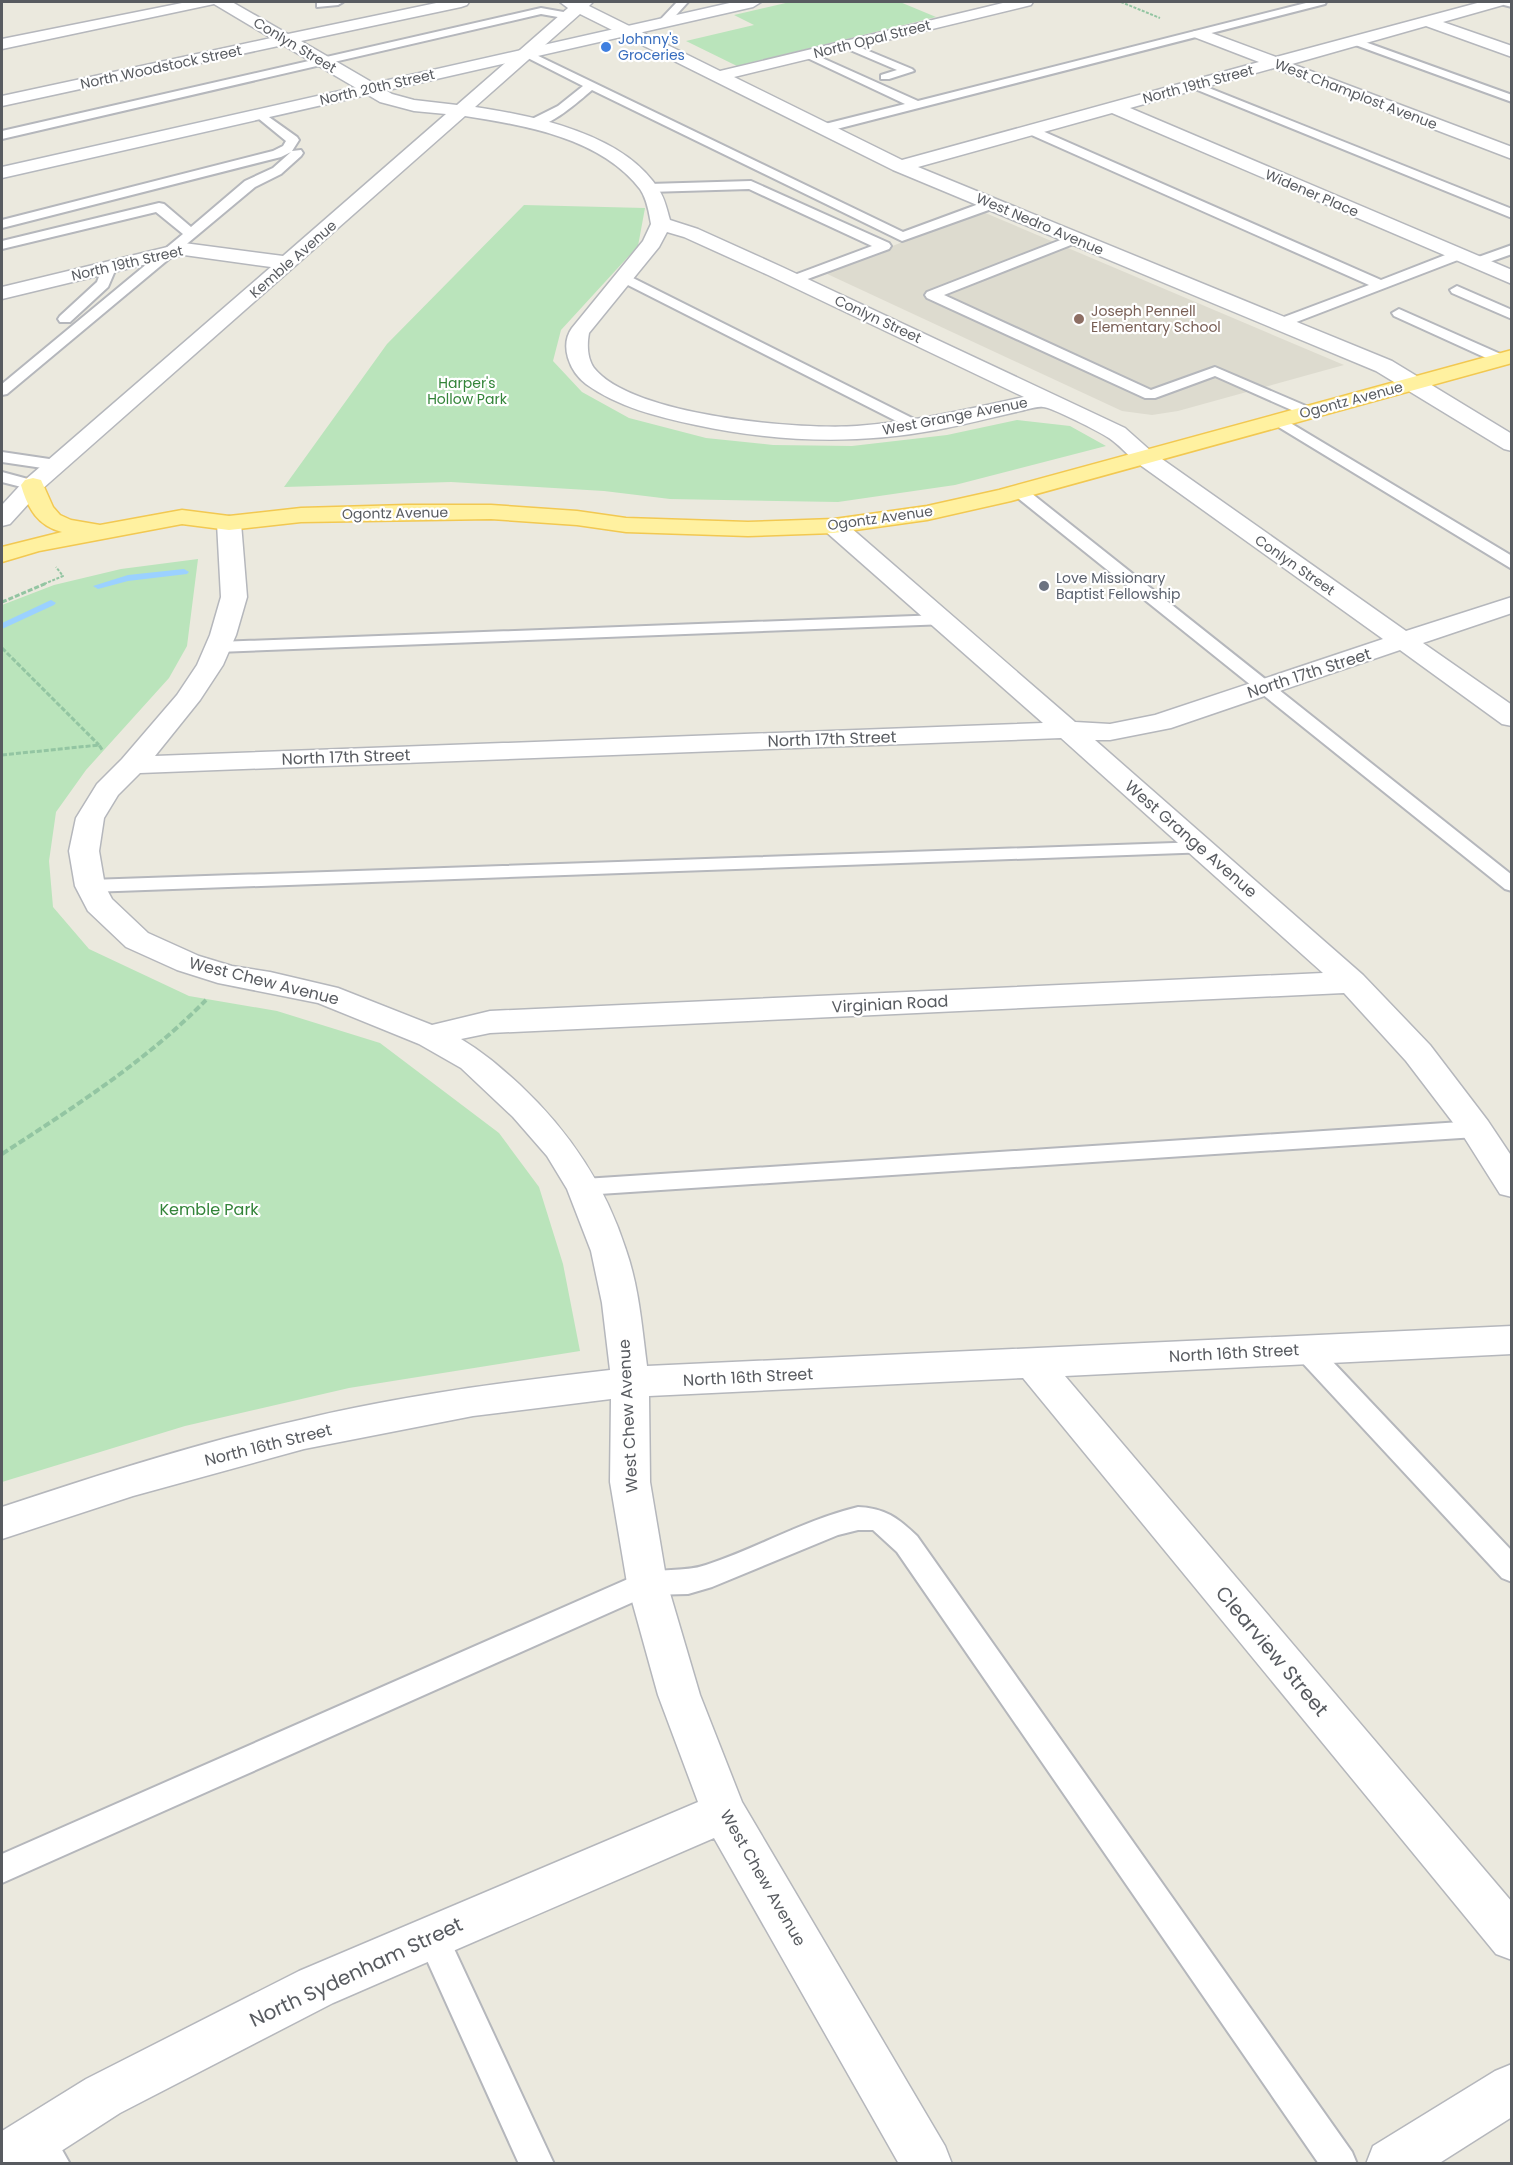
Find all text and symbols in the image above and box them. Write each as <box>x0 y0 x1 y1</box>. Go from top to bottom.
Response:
street label: Conlyn Street <box>250 12 340 78</box>
street label: North Opal Street <box>811 15 933 63</box>
place label: Johnny's Groceries <box>618 29 685 65</box>
street label: North Woodstock Street <box>78 40 244 94</box>
marker: Johnny's Groceries <box>599 40 613 54</box>
street label: West Champlost Avenue <box>1272 54 1441 134</box>
street label: North 19th Street <box>1140 60 1256 108</box>
street label: North 20th Street <box>318 64 436 110</box>
street label: Widener Place <box>1262 164 1362 222</box>
street label: West Nedro Avenue <box>973 188 1107 260</box>
street label: Kemble Avenue <box>245 215 341 302</box>
street label: North 19th Street <box>69 240 185 286</box>
street label: Conlyn Street <box>831 290 925 348</box>
place label: Joseph Pennell Elementary School <box>1091 301 1221 337</box>
marker: Joseph Pennell Elementary School <box>1072 312 1086 326</box>
park label: Harper's Hollow Park <box>427 373 508 409</box>
street label: Ogontz Avenue <box>1297 377 1405 423</box>
street label: West Grange Avenue <box>881 392 1030 440</box>
street label: Ogontz Avenue <box>826 501 934 535</box>
street label: Ogontz Avenue <box>342 502 449 524</box>
street label: Conlyn Street <box>1251 530 1339 600</box>
place label: Love Missionary Baptist Fellowship <box>1056 568 1180 604</box>
marker: Love Missionary Baptist Fellowship <box>1037 579 1051 593</box>
street label: North 17th Street <box>1244 642 1374 704</box>
street label: North 17th Street <box>767 725 897 753</box>
street label: North 17th Street <box>281 743 411 771</box>
street label: West Grange Avenue <box>1120 775 1262 903</box>
street label: West Chew Avenue <box>187 951 342 1011</box>
street label: Virginian Road <box>831 989 949 1019</box>
park label: Kemble Park <box>159 1198 259 1221</box>
street label: West Chew Avenue <box>612 1338 644 1493</box>
street label: North 16th Street <box>1168 1338 1300 1368</box>
street label: North 16th Street <box>682 1362 814 1392</box>
street label: North 16th Street <box>202 1418 334 1472</box>
street label: Clearview Street <box>1209 1580 1335 1722</box>
street label: West Chew Avenue <box>715 1806 811 1950</box>
street label: North Sydenham Street <box>245 1910 467 2034</box>

